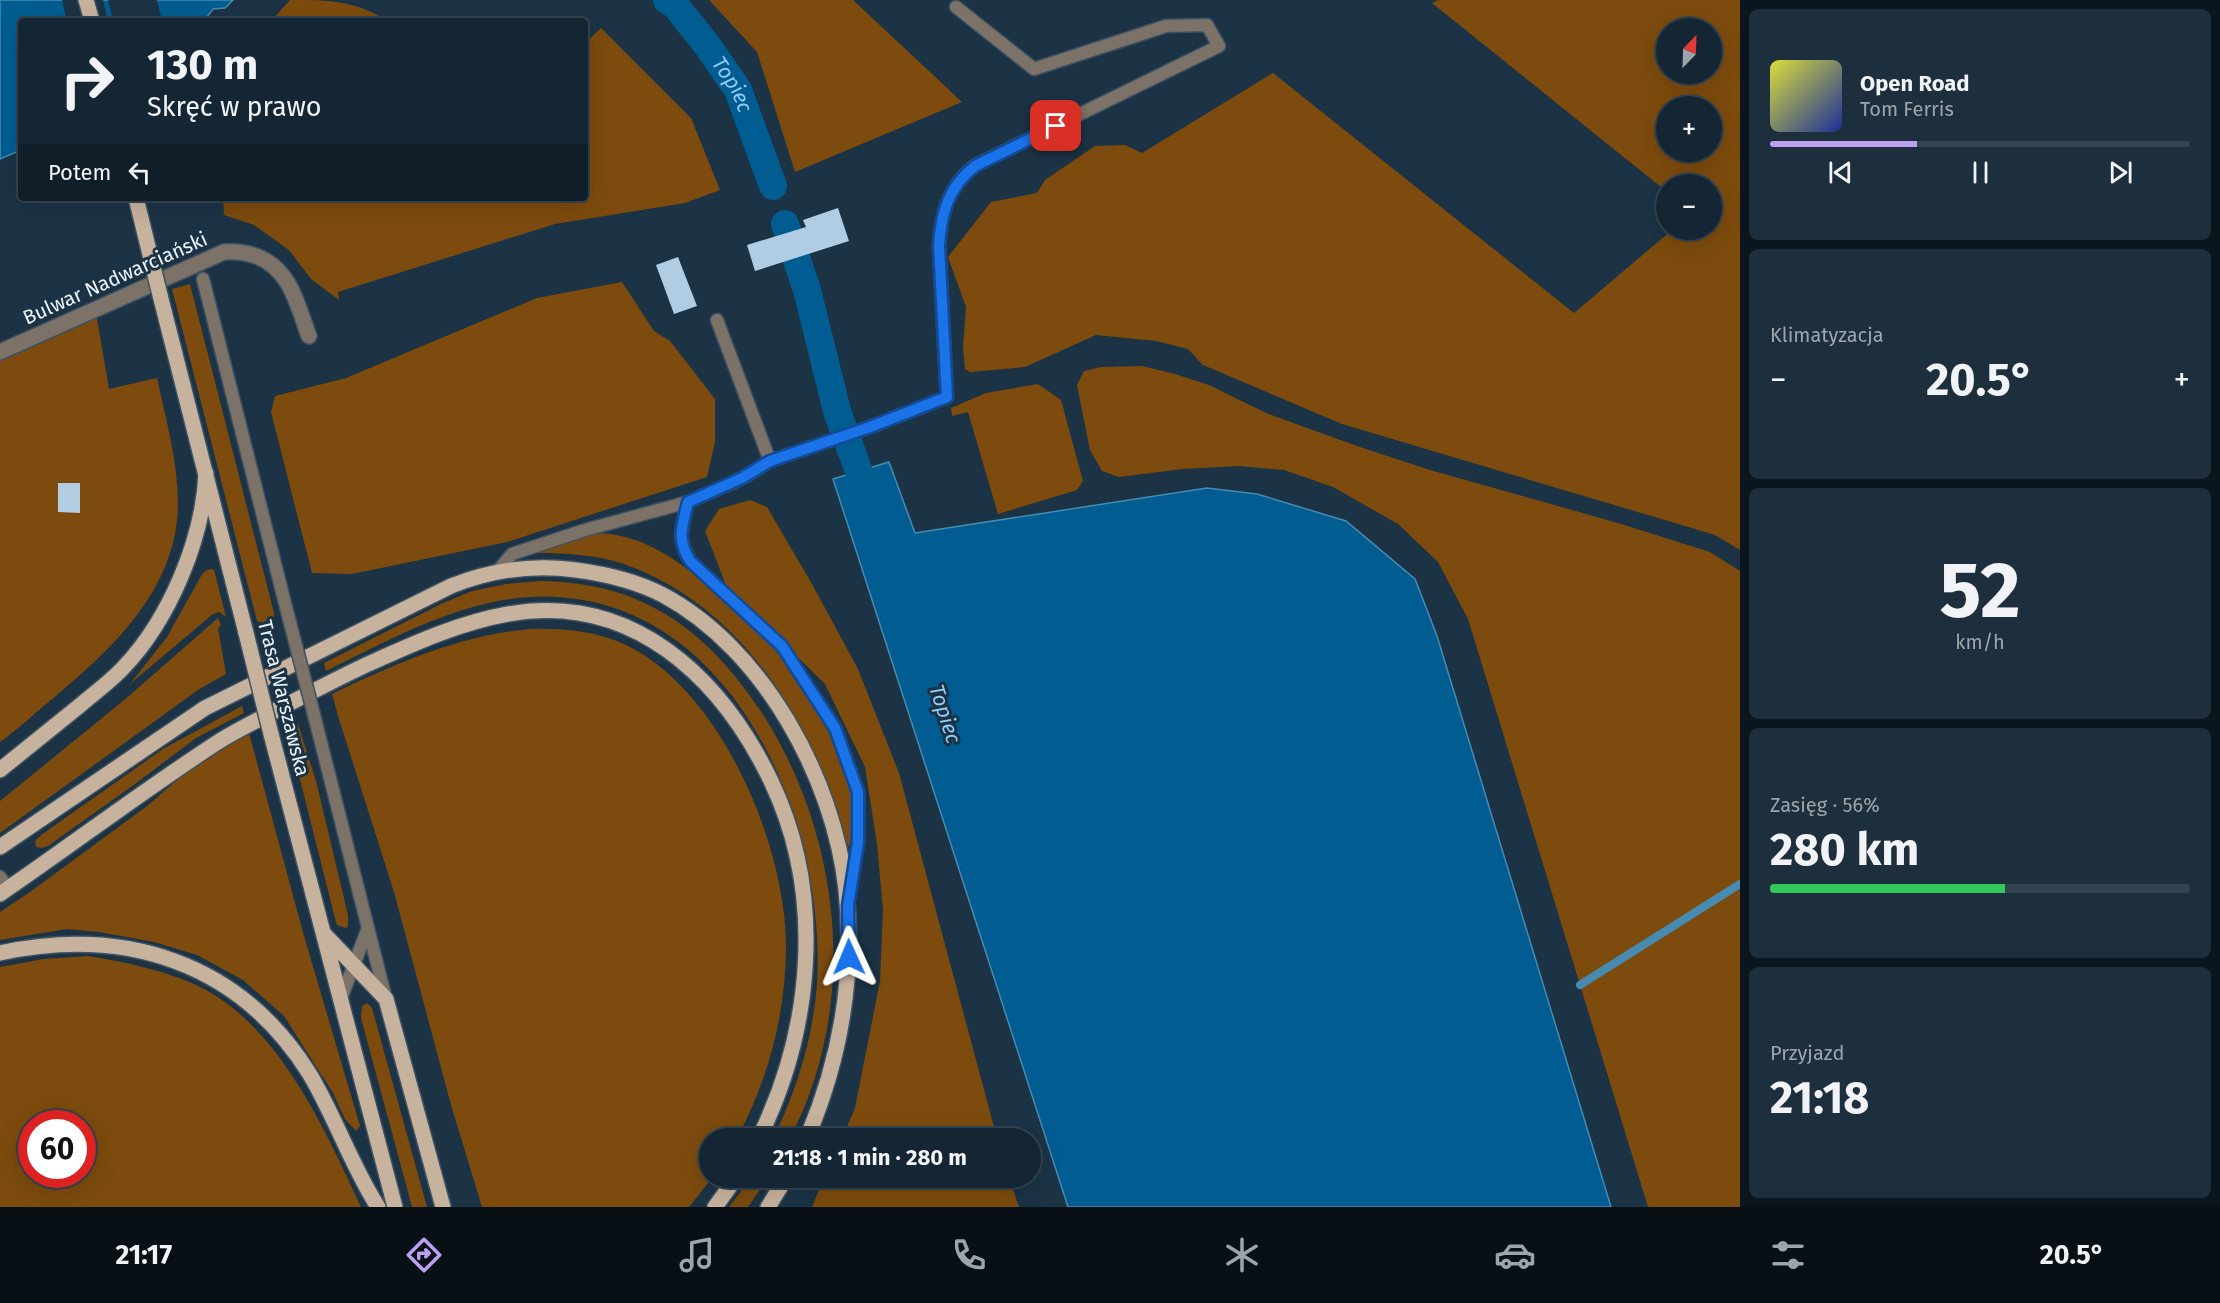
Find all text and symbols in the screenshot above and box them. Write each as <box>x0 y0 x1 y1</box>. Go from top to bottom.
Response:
north arrow <box>1656 18 1722 84</box>
map controls <box>1656 18 1722 240</box>
text: 130 m <box>147 40 258 90</box>
icon: right <box>48 42 126 120</box>
water label: Topiec <box>706 52 758 116</box>
text: Open Road <box>1860 70 1970 97</box>
text: Skręć w prawo <box>147 91 322 123</box>
button: + <box>1656 96 1722 162</box>
text: Tom Ferris <box>1860 97 1954 121</box>
pin <box>1030 100 1081 151</box>
icon: arrive <box>1039 109 1072 142</box>
icon: left <box>123 156 156 189</box>
icon: previous <box>1824 156 1857 189</box>
icon: pause <box>1964 156 1997 189</box>
icon: next <box>2104 156 2137 189</box>
text: Potem <box>48 159 111 186</box>
button: − <box>1656 174 1722 240</box>
street label: Bulwar Nadwarciański <box>19 227 211 329</box>
text: Klimatyzacja <box>1770 323 1884 347</box>
text: 20.5° <box>1926 353 2034 407</box>
text: − <box>1770 360 1787 400</box>
text: + <box>2174 360 2190 400</box>
text: 52 <box>1939 544 2021 638</box>
street label: Trasa Warszawska <box>253 617 315 779</box>
text: km/h <box>1955 630 2005 654</box>
water label: Topiec <box>923 681 967 747</box>
text: Zasięg · 56% <box>1770 793 1880 817</box>
text: 280 km <box>1770 823 1919 877</box>
position arrow <box>817 925 881 989</box>
text: Przyjazd <box>1770 1041 1844 1065</box>
text: 21:18 <box>1770 1071 1869 1125</box>
speed limit sign: 60 <box>18 1110 96 1188</box>
text: 21:18 · 1 min · 280 m <box>773 1144 967 1171</box>
icon: directions <box>403 1234 445 1276</box>
icon: music <box>676 1234 718 1276</box>
icon: phone <box>948 1234 990 1276</box>
icon: climate <box>1221 1234 1263 1276</box>
icon: car <box>1494 1234 1536 1276</box>
icon: filters <box>1767 1234 1809 1276</box>
text: 21:17 <box>115 1239 172 1271</box>
text: 20.5° <box>2040 1239 2105 1271</box>

